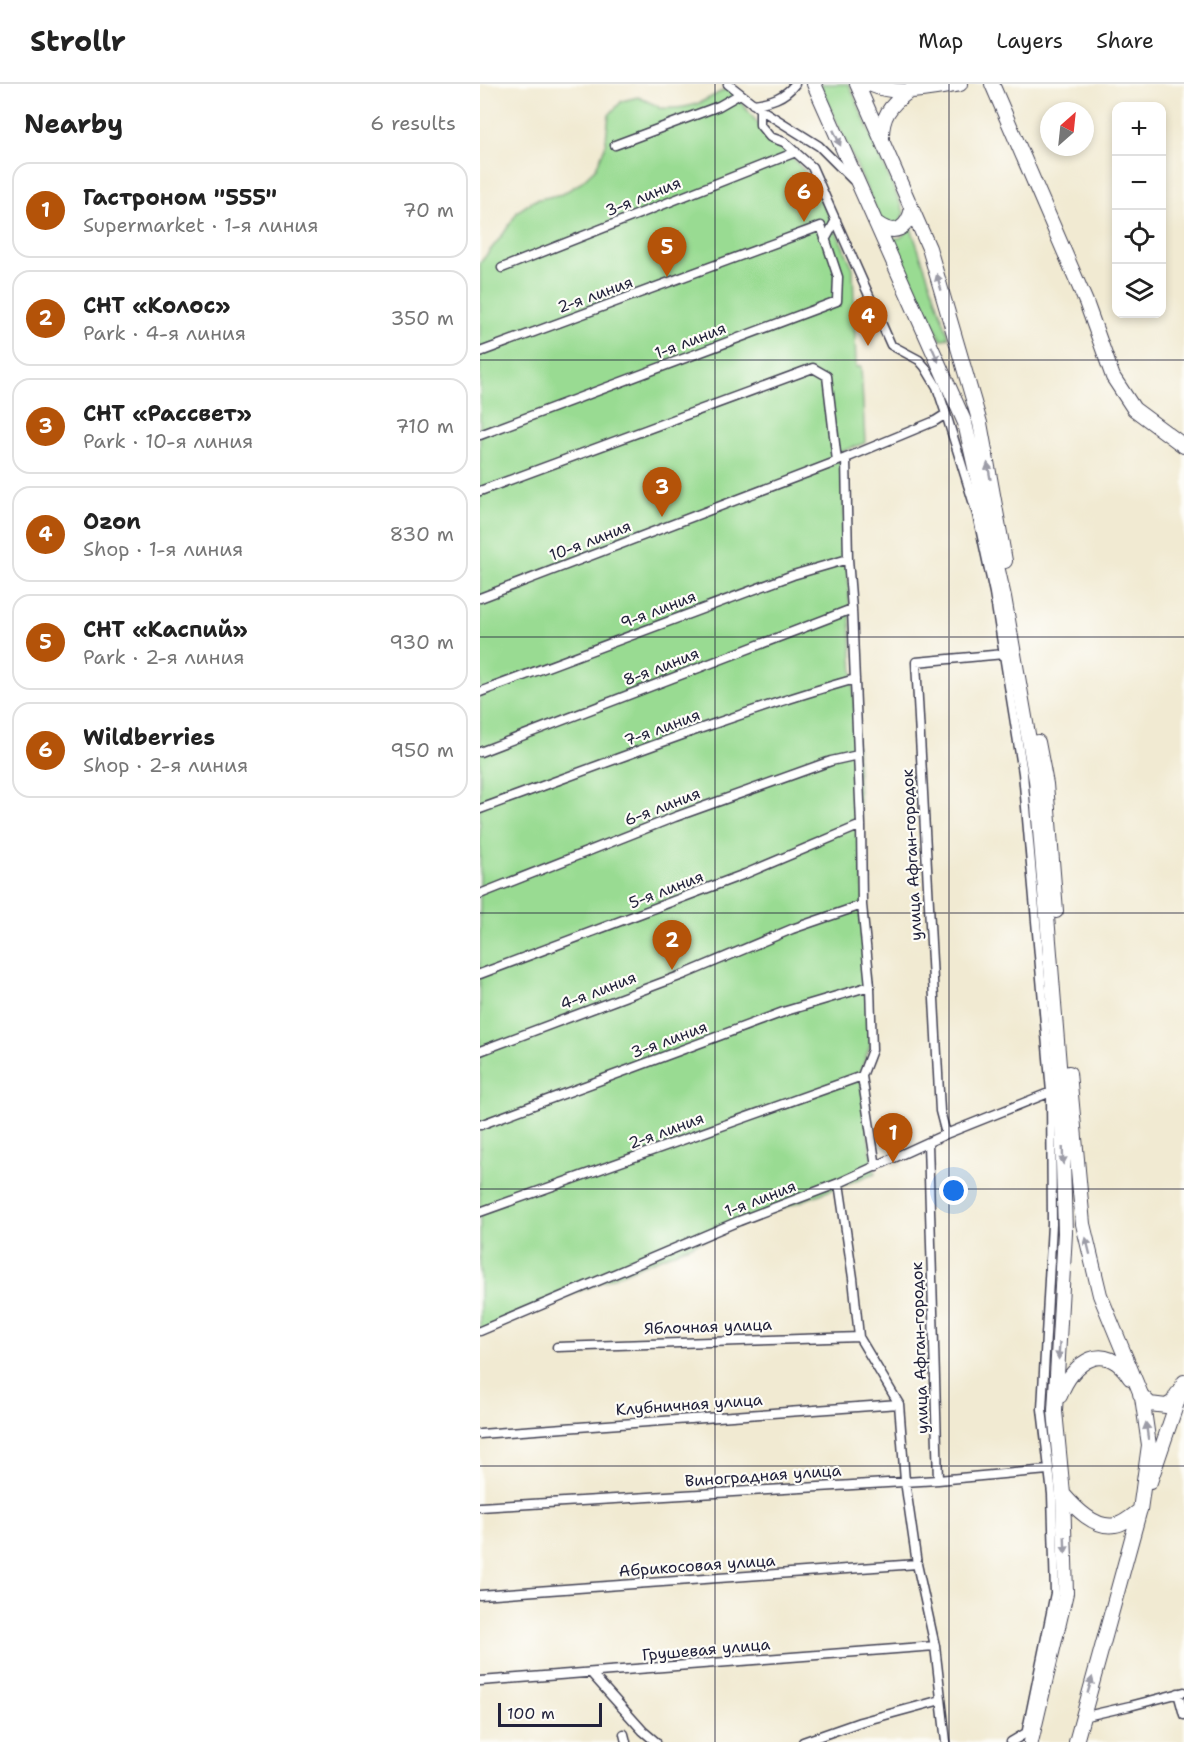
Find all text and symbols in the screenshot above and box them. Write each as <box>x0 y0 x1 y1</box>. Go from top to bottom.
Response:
text: Strollr <box>30 22 126 60</box>
text: Map <box>918 27 963 55</box>
text: Layers <box>996 27 1063 55</box>
text: Share <box>1096 27 1154 55</box>
north arrow <box>1040 102 1094 156</box>
map controls <box>1112 102 1166 318</box>
button: + <box>1112 102 1166 156</box>
text: Nearby <box>24 106 123 141</box>
text: 6 results <box>370 110 456 136</box>
one-way arrow <box>833 129 842 146</box>
button: − <box>1112 156 1166 210</box>
street label: 3-я линия <box>602 172 684 221</box>
pin: 6 <box>784 172 824 222</box>
text: Гастроном "555" <box>83 183 277 212</box>
text: 1 <box>41 197 50 223</box>
text: 70 m <box>402 197 454 223</box>
button: locate <box>1112 210 1166 264</box>
text: Supermarket · 1-я линия <box>83 212 318 238</box>
pin: 5 <box>648 228 687 277</box>
button: layers <box>1112 264 1166 318</box>
street label: 2-я линия <box>555 271 636 318</box>
one-way arrow <box>934 273 943 291</box>
text: СНТ «Колос» <box>83 291 231 320</box>
pin: 4 <box>848 296 888 346</box>
text: 2 <box>39 305 53 331</box>
text: 350 m <box>390 305 454 331</box>
street label: 1-я линия <box>651 317 729 364</box>
text: Park · 4-я линия <box>83 320 246 346</box>
one-way arrow <box>930 345 939 362</box>
text: СНТ «Рассвет» <box>83 399 252 428</box>
text: 3 <box>39 413 53 439</box>
text: 710 m <box>395 413 454 439</box>
text: Park · 10-я линия <box>83 428 253 454</box>
one-way arrow <box>984 461 993 480</box>
pin: 3 <box>642 468 681 517</box>
text: Ozon <box>83 507 141 536</box>
street label: 10-я линия <box>546 515 634 566</box>
text: 4 <box>39 521 53 547</box>
text: 830 m <box>389 521 454 547</box>
text: Shop · 1-я линия <box>83 536 243 562</box>
street label: 9-я линия <box>617 585 699 634</box>
text: СНТ «Каспий» <box>83 615 248 644</box>
text: 5 <box>39 629 52 655</box>
text: 930 m <box>389 629 454 655</box>
street label: 8-я линия <box>620 642 702 691</box>
text: Park · 2-я линия <box>83 644 244 670</box>
street label: 7-я линия <box>621 704 703 751</box>
text: Wildberries <box>83 723 215 752</box>
text: 6 <box>39 737 53 763</box>
text: 950 m <box>390 737 454 763</box>
text: Shop · 2-я линия <box>83 752 248 778</box>
street label: улица Афган-городок <box>896 768 926 941</box>
street label: 6-я линия <box>621 782 703 831</box>
street label: 5-я линия <box>626 866 707 913</box>
pin: 2 <box>652 920 692 970</box>
street label: 4-я линия <box>557 966 639 1015</box>
street label: 3-я линия <box>628 1016 710 1063</box>
street label: 2-я линия <box>626 1107 707 1154</box>
pin: 1 <box>874 1114 912 1163</box>
one-way arrow <box>1058 1146 1068 1165</box>
street label: 1-я линия <box>721 1175 799 1222</box>
your location <box>939 1176 968 1205</box>
one-way arrow <box>1083 1237 1093 1256</box>
street label: улица Афган-городок <box>906 1261 933 1434</box>
street label: Яблочная улица <box>644 1314 772 1339</box>
one-way arrow <box>1054 1341 1063 1360</box>
street label: Клубничная улица <box>615 1389 763 1420</box>
one-way arrow <box>1143 1422 1152 1441</box>
street label: Виноградная улица <box>684 1460 842 1491</box>
one-way arrow <box>1060 1536 1069 1555</box>
street label: Абрикосовая улица <box>618 1550 776 1581</box>
street label: Грушевая улица <box>641 1633 771 1666</box>
one-way arrow <box>1086 1676 1096 1694</box>
scale bar <box>498 1700 602 1728</box>
text: 100 m <box>507 1703 555 1724</box>

